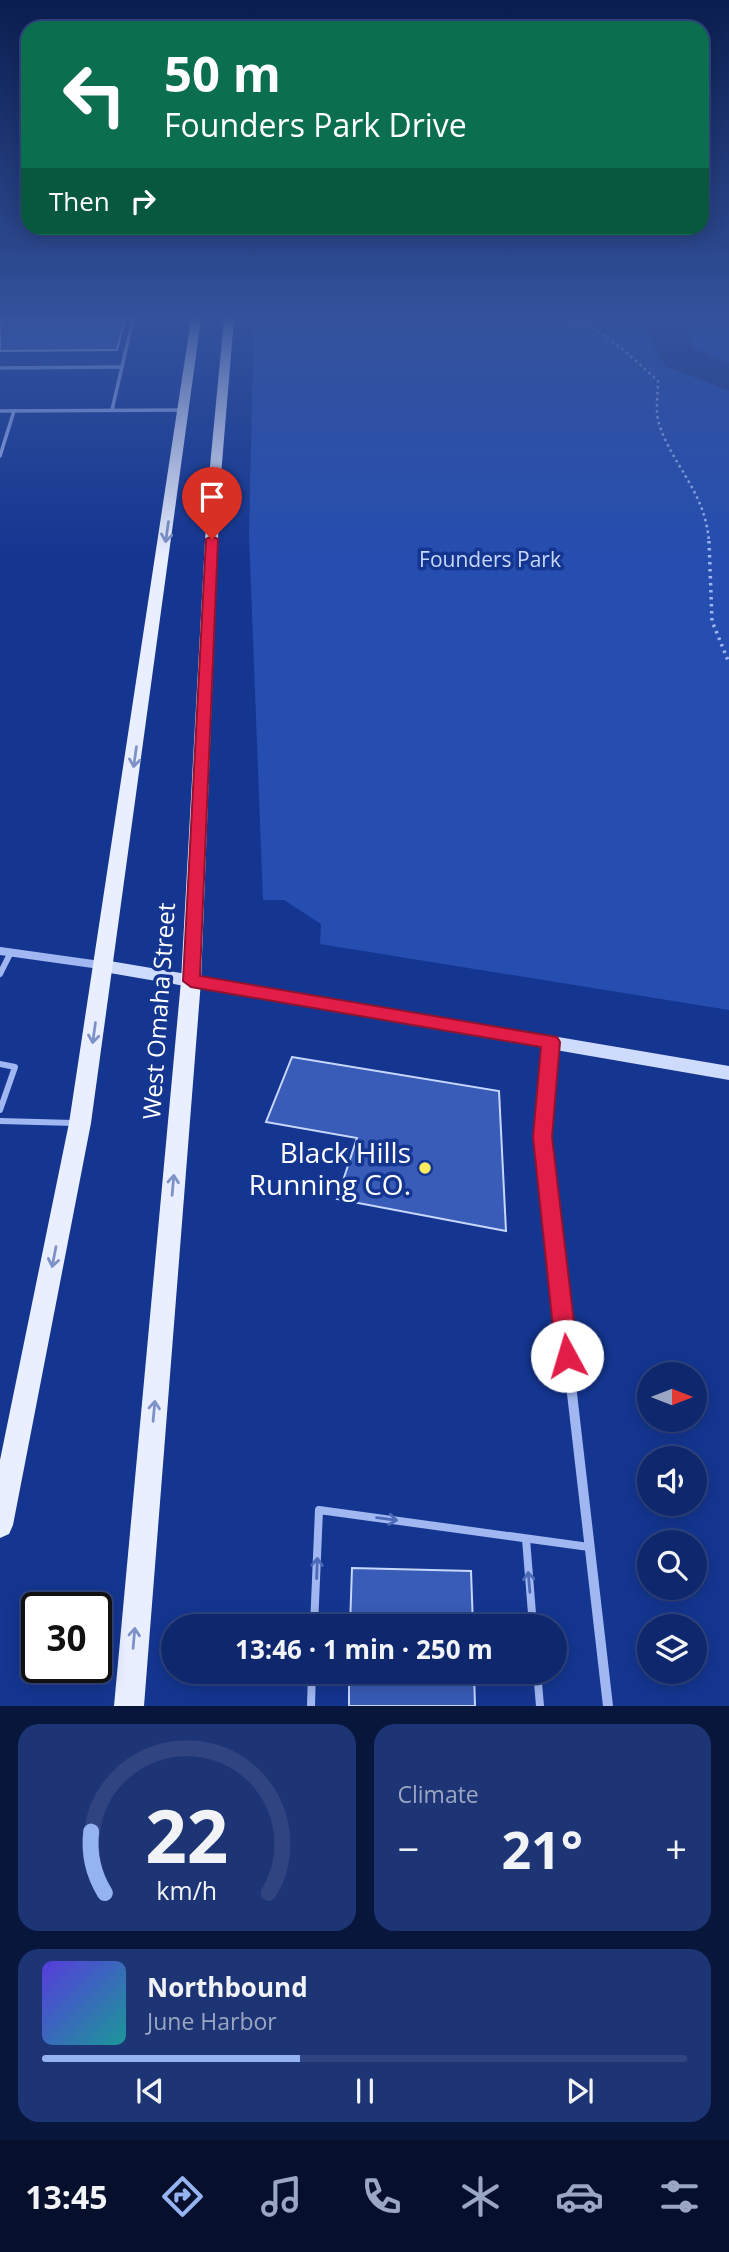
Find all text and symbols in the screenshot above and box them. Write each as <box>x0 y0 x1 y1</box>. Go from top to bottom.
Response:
text: 50 m <box>164 40 281 106</box>
icon: left <box>49 49 140 140</box>
text: Founders Park Drive <box>164 103 467 146</box>
icon: right <box>124 182 162 220</box>
text: Then <box>49 183 110 219</box>
pin <box>182 467 242 539</box>
icon: arrive <box>193 478 231 516</box>
one-way arrow <box>161 520 174 543</box>
park label: Founders Park <box>419 545 561 573</box>
one-way arrow <box>128 746 141 768</box>
street label: West Omaha Street <box>134 901 182 1121</box>
one-way arrow <box>87 1022 100 1044</box>
place label: Black Hills Running CO. <box>249 1133 411 1203</box>
marker: Black Hills Running CO. <box>417 1160 433 1176</box>
one-way arrow <box>167 1174 180 1196</box>
one-way arrow <box>46 1245 60 1268</box>
position arrow <box>530 1319 604 1393</box>
north arrow <box>637 1362 707 1432</box>
map controls <box>637 1362 707 1684</box>
one-way arrow <box>148 1401 161 1423</box>
button: sound <box>637 1446 707 1516</box>
one-way arrow <box>375 1513 398 1526</box>
button: search <box>637 1530 707 1600</box>
one-way arrow <box>310 1557 323 1580</box>
one-way arrow <box>522 1572 535 1594</box>
speed limit sign: 30 <box>21 1592 112 1683</box>
button: layers <box>637 1614 707 1684</box>
one-way arrow <box>128 1627 141 1650</box>
text: 13:46 · 1 min · 250 m <box>235 1631 493 1667</box>
text: Climate <box>398 1778 479 1810</box>
text: 22 <box>145 1786 228 1885</box>
text: 21° <box>501 1813 583 1884</box>
text: − <box>398 1822 419 1874</box>
text: + <box>665 1822 687 1874</box>
text: km/h <box>156 1873 217 1907</box>
text: Northbound <box>147 1969 308 2005</box>
text: June Harbor <box>147 2005 277 2037</box>
icon: previous <box>131 2072 169 2110</box>
icon: pause <box>346 2072 384 2110</box>
icon: next <box>561 2072 599 2110</box>
icon: directions <box>158 2172 207 2221</box>
icon: music <box>257 2172 306 2221</box>
icon: phone <box>357 2172 406 2221</box>
icon: climate <box>456 2172 505 2221</box>
icon: car <box>555 2172 604 2221</box>
icon: filters <box>655 2172 704 2221</box>
text: 13:45 <box>25 2175 108 2218</box>

